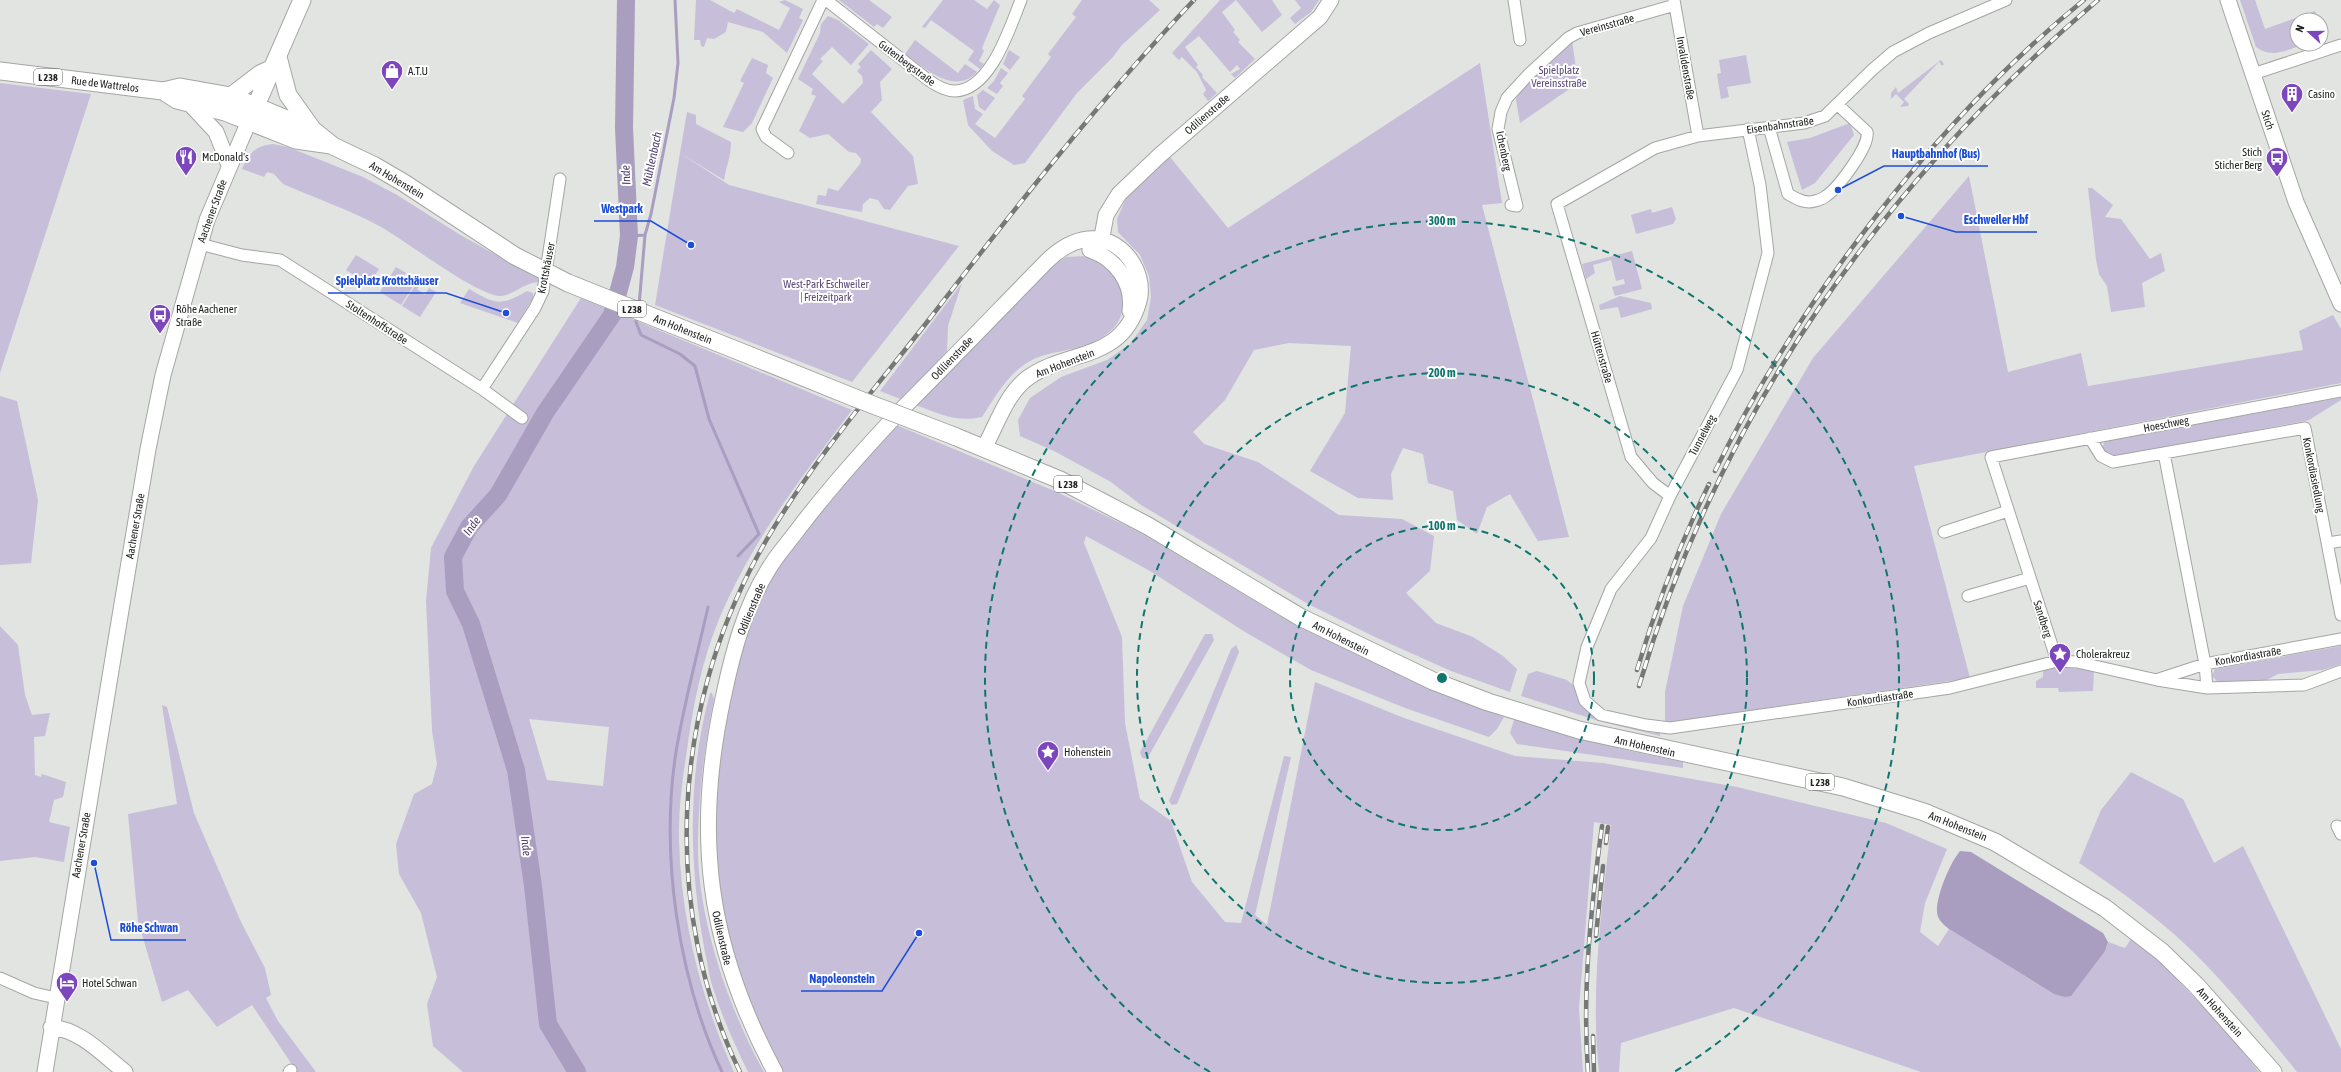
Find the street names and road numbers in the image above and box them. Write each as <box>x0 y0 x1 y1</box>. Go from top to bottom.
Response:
street label: Vereinsstraße <box>1579 12 1635 38</box>
street label: Invalidenstraße <box>1675 35 1697 101</box>
street label: Gutenbergstraße <box>876 38 938 88</box>
road number: L 238 <box>34 69 62 85</box>
street label: Rue de Wattrelos <box>70 74 140 94</box>
street label: Odilienstraße <box>1182 91 1232 137</box>
street label: Stich <box>2259 109 2277 131</box>
street label: Eisenbahnstraße <box>1746 114 1814 136</box>
street label: Ichenberg <box>1494 130 1514 172</box>
street label: Am Hohenstein <box>367 159 427 201</box>
street label: Aachener Straße <box>195 178 229 244</box>
street label: Krottshäuser <box>535 241 557 295</box>
street label: Stoltenhoffstraße <box>344 298 410 346</box>
road number: L 238 <box>618 301 646 317</box>
street label: Am Hohenstein <box>652 312 714 346</box>
street label: Hüttenstraße <box>1589 330 1615 384</box>
street label: Odilienstraße <box>928 334 976 382</box>
street label: Am Hohenstein <box>1034 346 1096 380</box>
street label: Tunnelweg <box>1686 412 1718 457</box>
street label: Hoeschweg <box>2142 414 2190 434</box>
street label: Konkordiasiedlung <box>2301 436 2327 514</box>
road number: L 238 <box>1054 476 1082 492</box>
street label: Aachener Straße <box>123 492 147 560</box>
street label: Odilienstraße <box>735 581 767 637</box>
street label: Sandberg <box>2031 599 2055 639</box>
street label: Am Hohenstein <box>1311 619 1371 657</box>
street label: Konkordiastraße <box>2214 644 2282 668</box>
street label: Konkordiastraße <box>1846 687 1914 709</box>
street label: Am Hohenstein <box>1614 733 1676 759</box>
road number: L 238 <box>1806 774 1834 790</box>
street label: Am Hohenstein <box>1927 809 1989 843</box>
street label: Aachener Straße <box>69 811 93 879</box>
street label: Odilienstraße <box>710 910 734 966</box>
street label: Am Hohenstein <box>2195 985 2245 1039</box>

